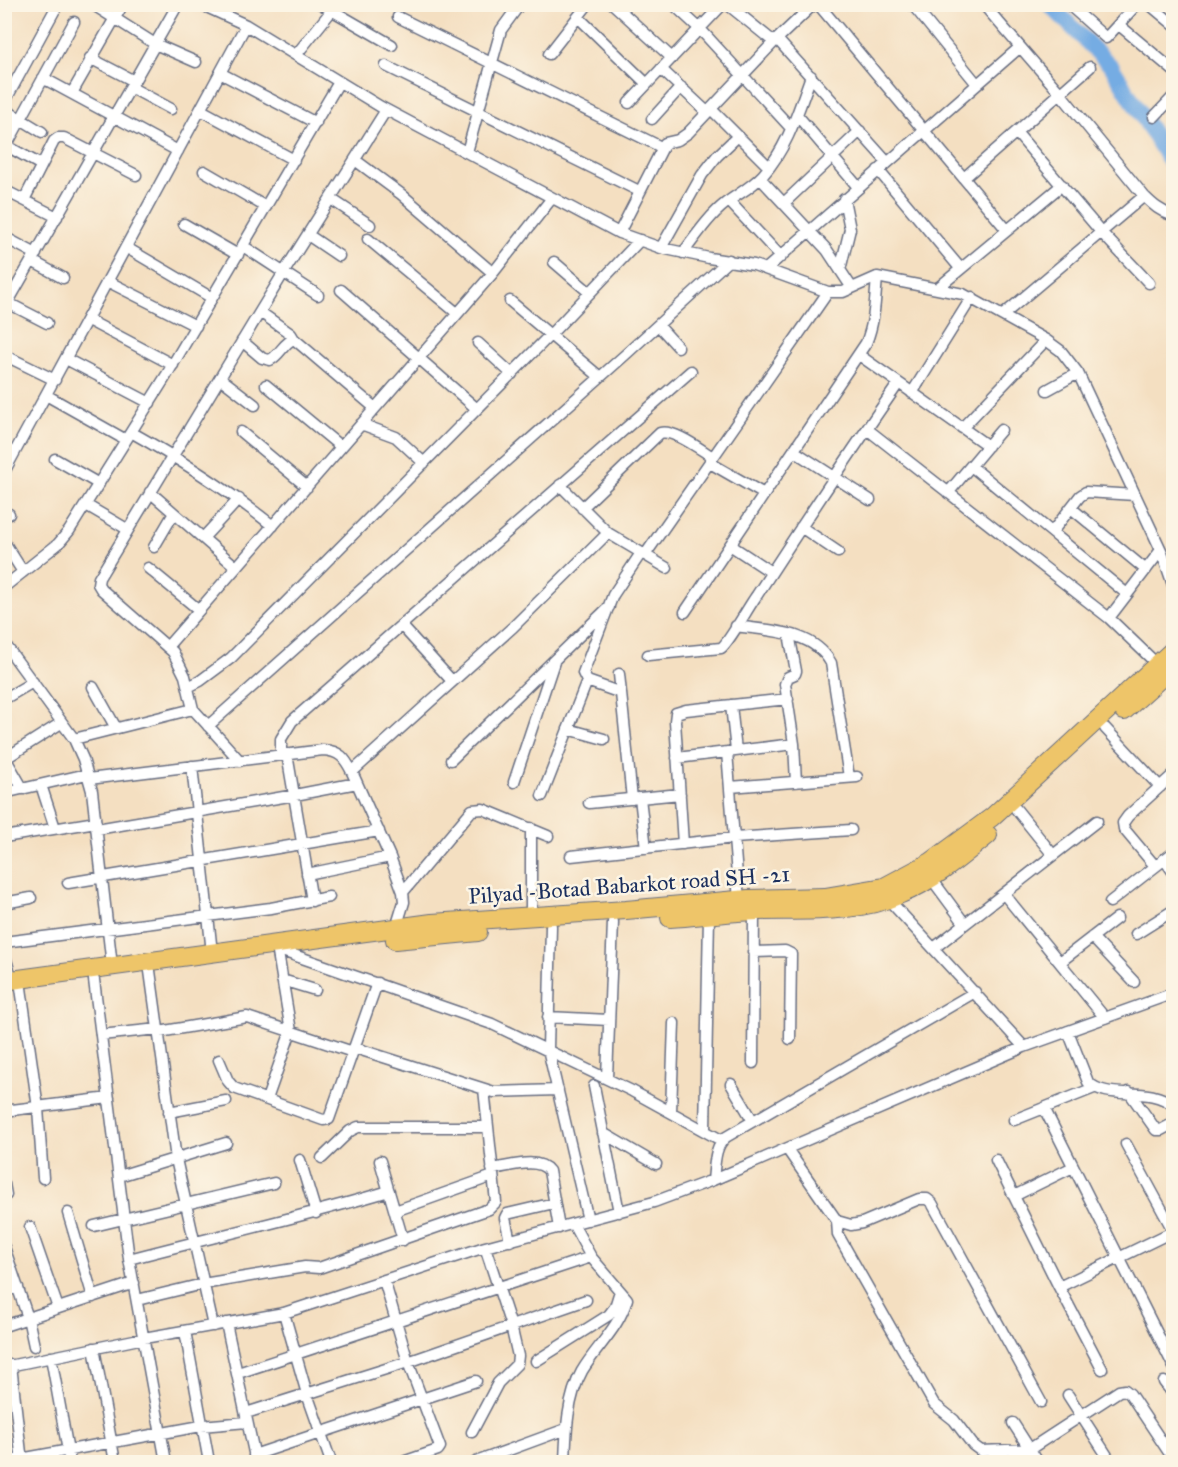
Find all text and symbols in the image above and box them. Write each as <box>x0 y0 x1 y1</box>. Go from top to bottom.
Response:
street label: Pilyad -Botad Babarkot road SH -21 <box>467 860 791 910</box>

